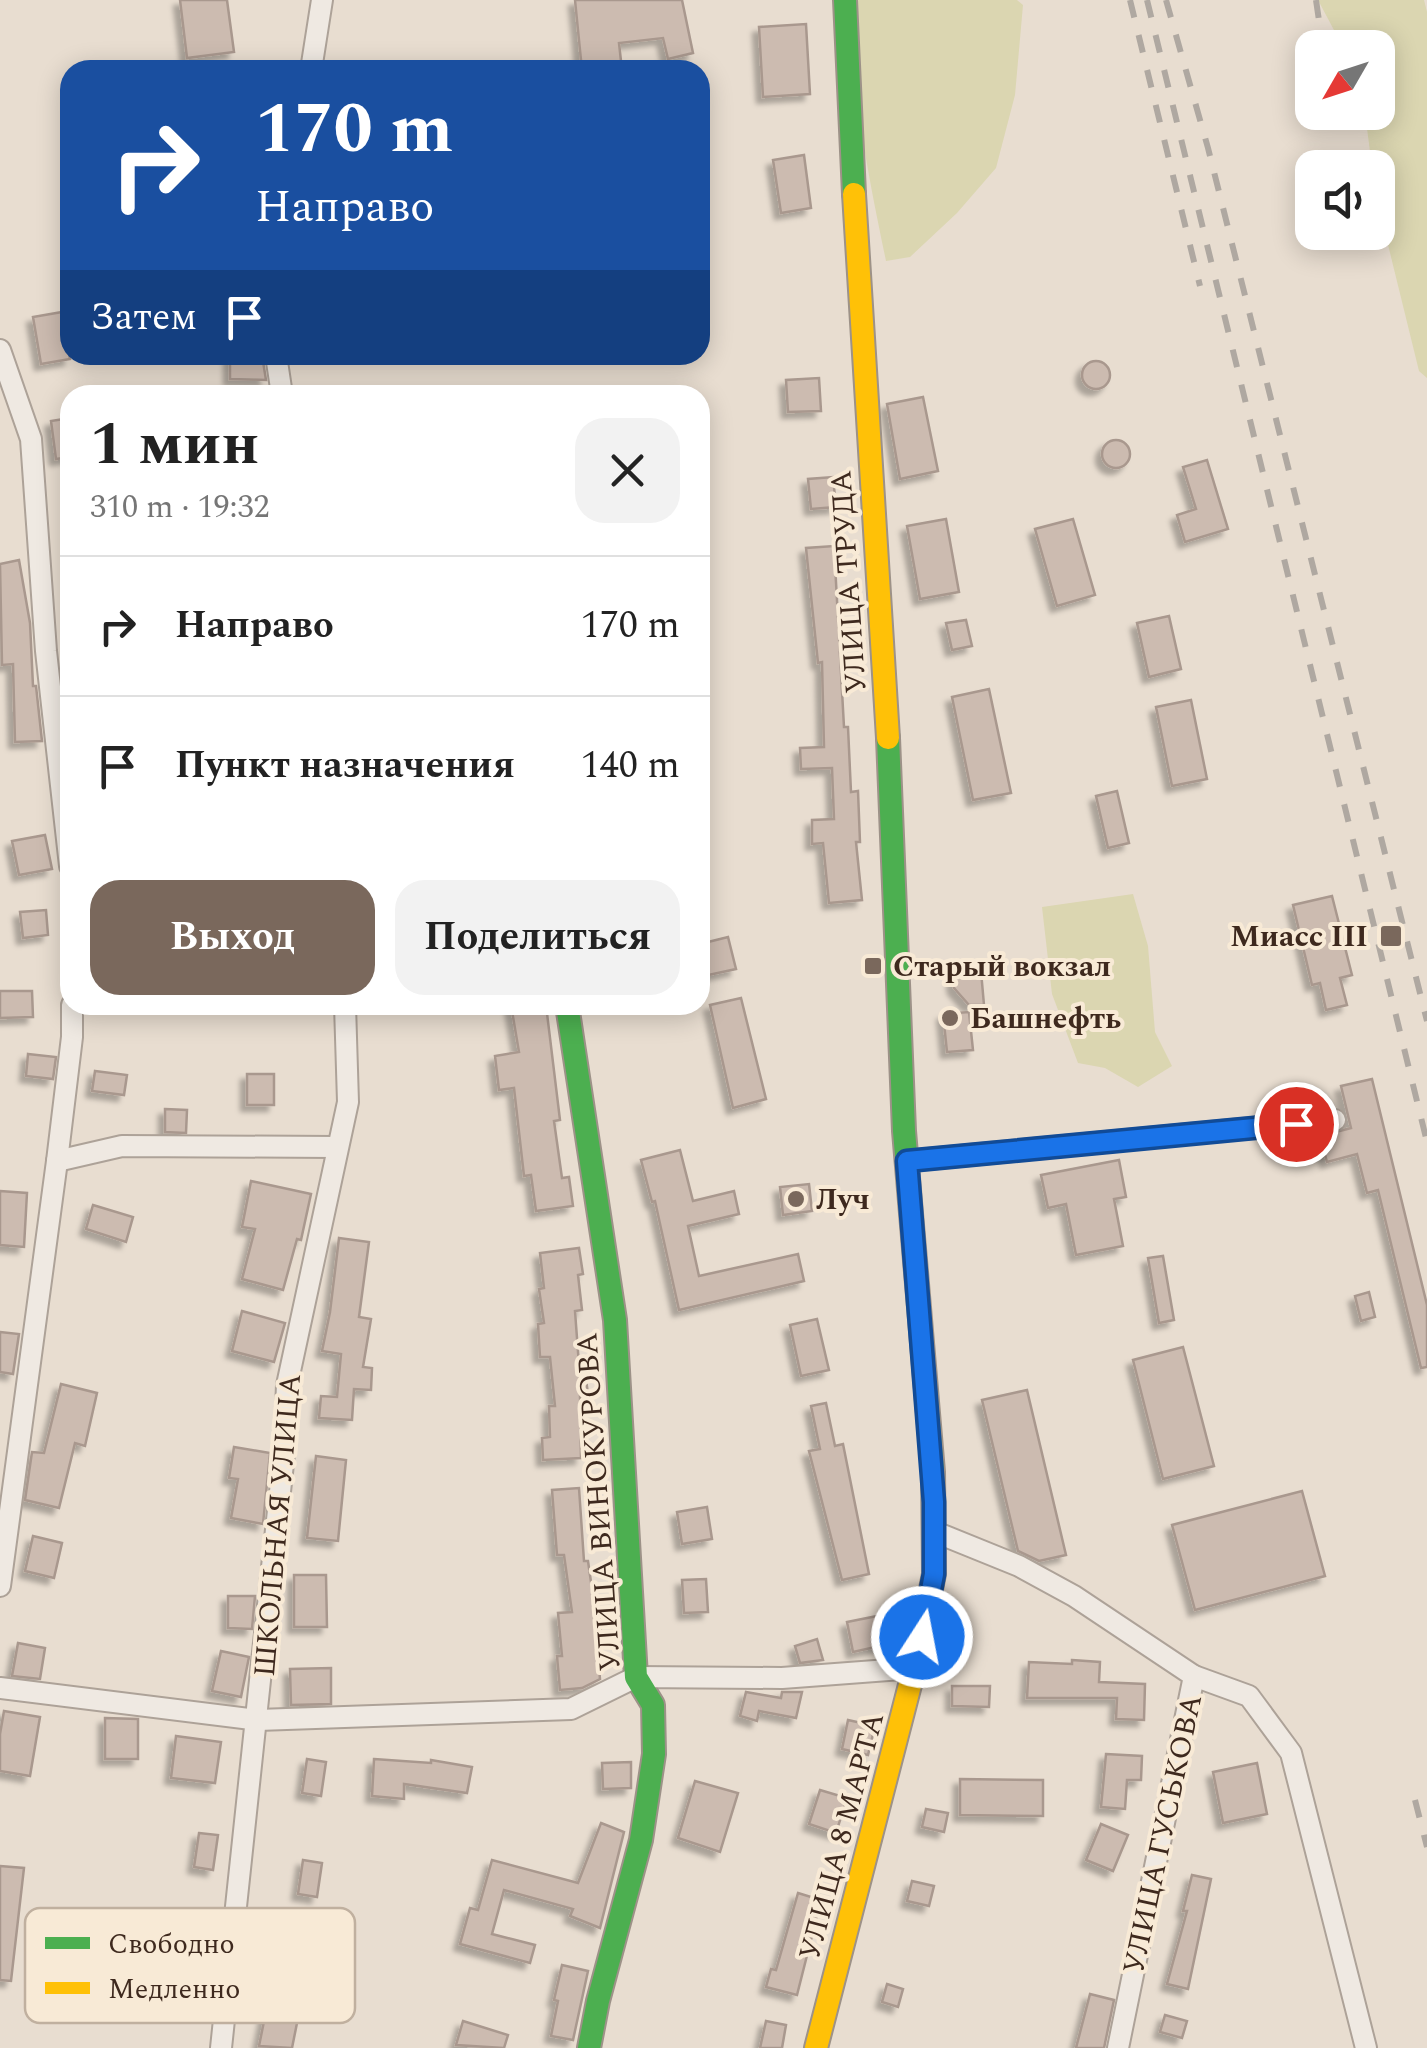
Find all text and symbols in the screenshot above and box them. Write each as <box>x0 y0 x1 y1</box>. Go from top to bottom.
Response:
north arrow <box>1295 30 1395 130</box>
map controls <box>1295 30 1395 250</box>
text: 170 m <box>255 77 453 183</box>
icon: right <box>90 100 220 230</box>
button: sound <box>1295 150 1395 250</box>
text: Направо <box>255 173 434 242</box>
text: Затем <box>90 289 197 347</box>
icon: arrive <box>217 290 272 345</box>
text: 1 мин <box>90 399 259 491</box>
button: close <box>575 418 680 523</box>
street label: УЛИЦА ТРУДА <box>818 469 880 695</box>
text: 310 m · 19:32 <box>90 483 270 532</box>
text: Направо <box>175 597 334 655</box>
text: 170 m <box>581 597 680 655</box>
icon: right <box>90 599 145 654</box>
text: Пункт назначения <box>175 737 515 795</box>
text: 140 m <box>581 737 680 795</box>
icon: arrive <box>90 739 145 794</box>
button: Выход <box>90 880 375 995</box>
button: Поделиться <box>395 880 680 995</box>
place label: Миасс III <box>1230 914 1368 960</box>
marker: Миасс III <box>1378 923 1404 949</box>
place label: Старый вокзал <box>893 944 1111 990</box>
marker: Старый вокзал <box>862 955 884 977</box>
place label: Башнефть <box>970 996 1121 1042</box>
marker: Башнефть <box>939 1007 961 1029</box>
pin <box>1254 1082 1339 1167</box>
icon: arrive <box>1269 1097 1324 1152</box>
place label: Луч <box>816 1177 870 1223</box>
marker: Луч <box>785 1188 807 1210</box>
street label: УЛИЦА ВИНОКУРОВА <box>564 1331 634 1673</box>
street label: ШКОЛЬНАЯ УЛИЦА <box>242 1371 314 1679</box>
position arrow <box>870 1585 974 1689</box>
street label: УЛИЦА ГУСЬКОВА <box>1111 1690 1215 1978</box>
street label: УЛИЦА 8 МАРТА <box>787 1707 897 1965</box>
legend <box>25 1908 355 2023</box>
text: Свободно <box>108 1923 235 1966</box>
text: Медленно <box>108 1968 240 2011</box>

